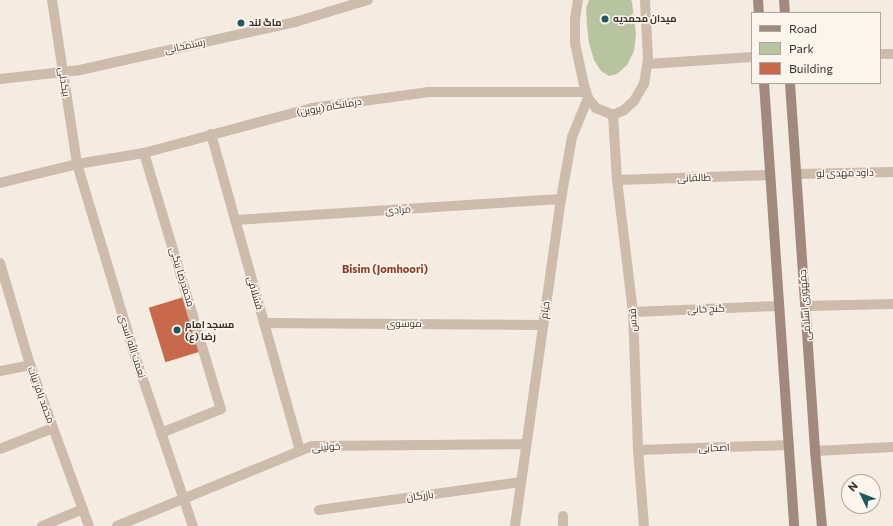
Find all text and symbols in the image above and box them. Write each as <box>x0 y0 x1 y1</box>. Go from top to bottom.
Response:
legend <box>751 12 881 84</box>
place label: میدان محمدیه <box>613 13 676 25</box>
marker: میدان محمدیه <box>600 14 610 24</box>
place label: ماگ لند <box>249 17 282 29</box>
marker: ماگ لند <box>236 18 246 28</box>
text: Road <box>789 21 817 35</box>
street label: رستمخانی <box>164 36 206 56</box>
text: Park <box>789 41 814 55</box>
text: Building <box>789 61 833 75</box>
street label: بیگدلی <box>56 66 72 98</box>
street label: درمانگاه (پروین) <box>296 95 362 119</box>
street label: داود مهدی لو <box>816 166 874 180</box>
street label: طالقانی <box>677 171 711 185</box>
street label: مرادی <box>385 203 411 217</box>
street label: محمدرضا بیگی <box>167 246 197 308</box>
district label: Bisim (Jomhoori) <box>342 262 428 276</box>
street label: جمهوری اسلامی <box>797 269 813 341</box>
street label: قشلاقی <box>245 275 265 311</box>
street label: خیام <box>538 300 552 320</box>
street label: گنج خانی <box>687 302 725 316</box>
street label: قدس <box>626 308 640 332</box>
street label: نعمت الله اسدی <box>116 313 148 379</box>
place label: مسجد امام رضا (ع) <box>185 318 234 342</box>
street label: موسوی <box>386 318 422 330</box>
marker: مسجد امام رضا (ع) <box>172 325 182 335</box>
street label: محمد باقر بیات <box>25 365 57 425</box>
street label: خوئینی <box>311 440 341 454</box>
street label: اصحابی <box>698 441 730 455</box>
north arrow <box>841 474 881 514</box>
text: N <box>845 479 860 494</box>
street label: بازرگان <box>406 488 434 504</box>

